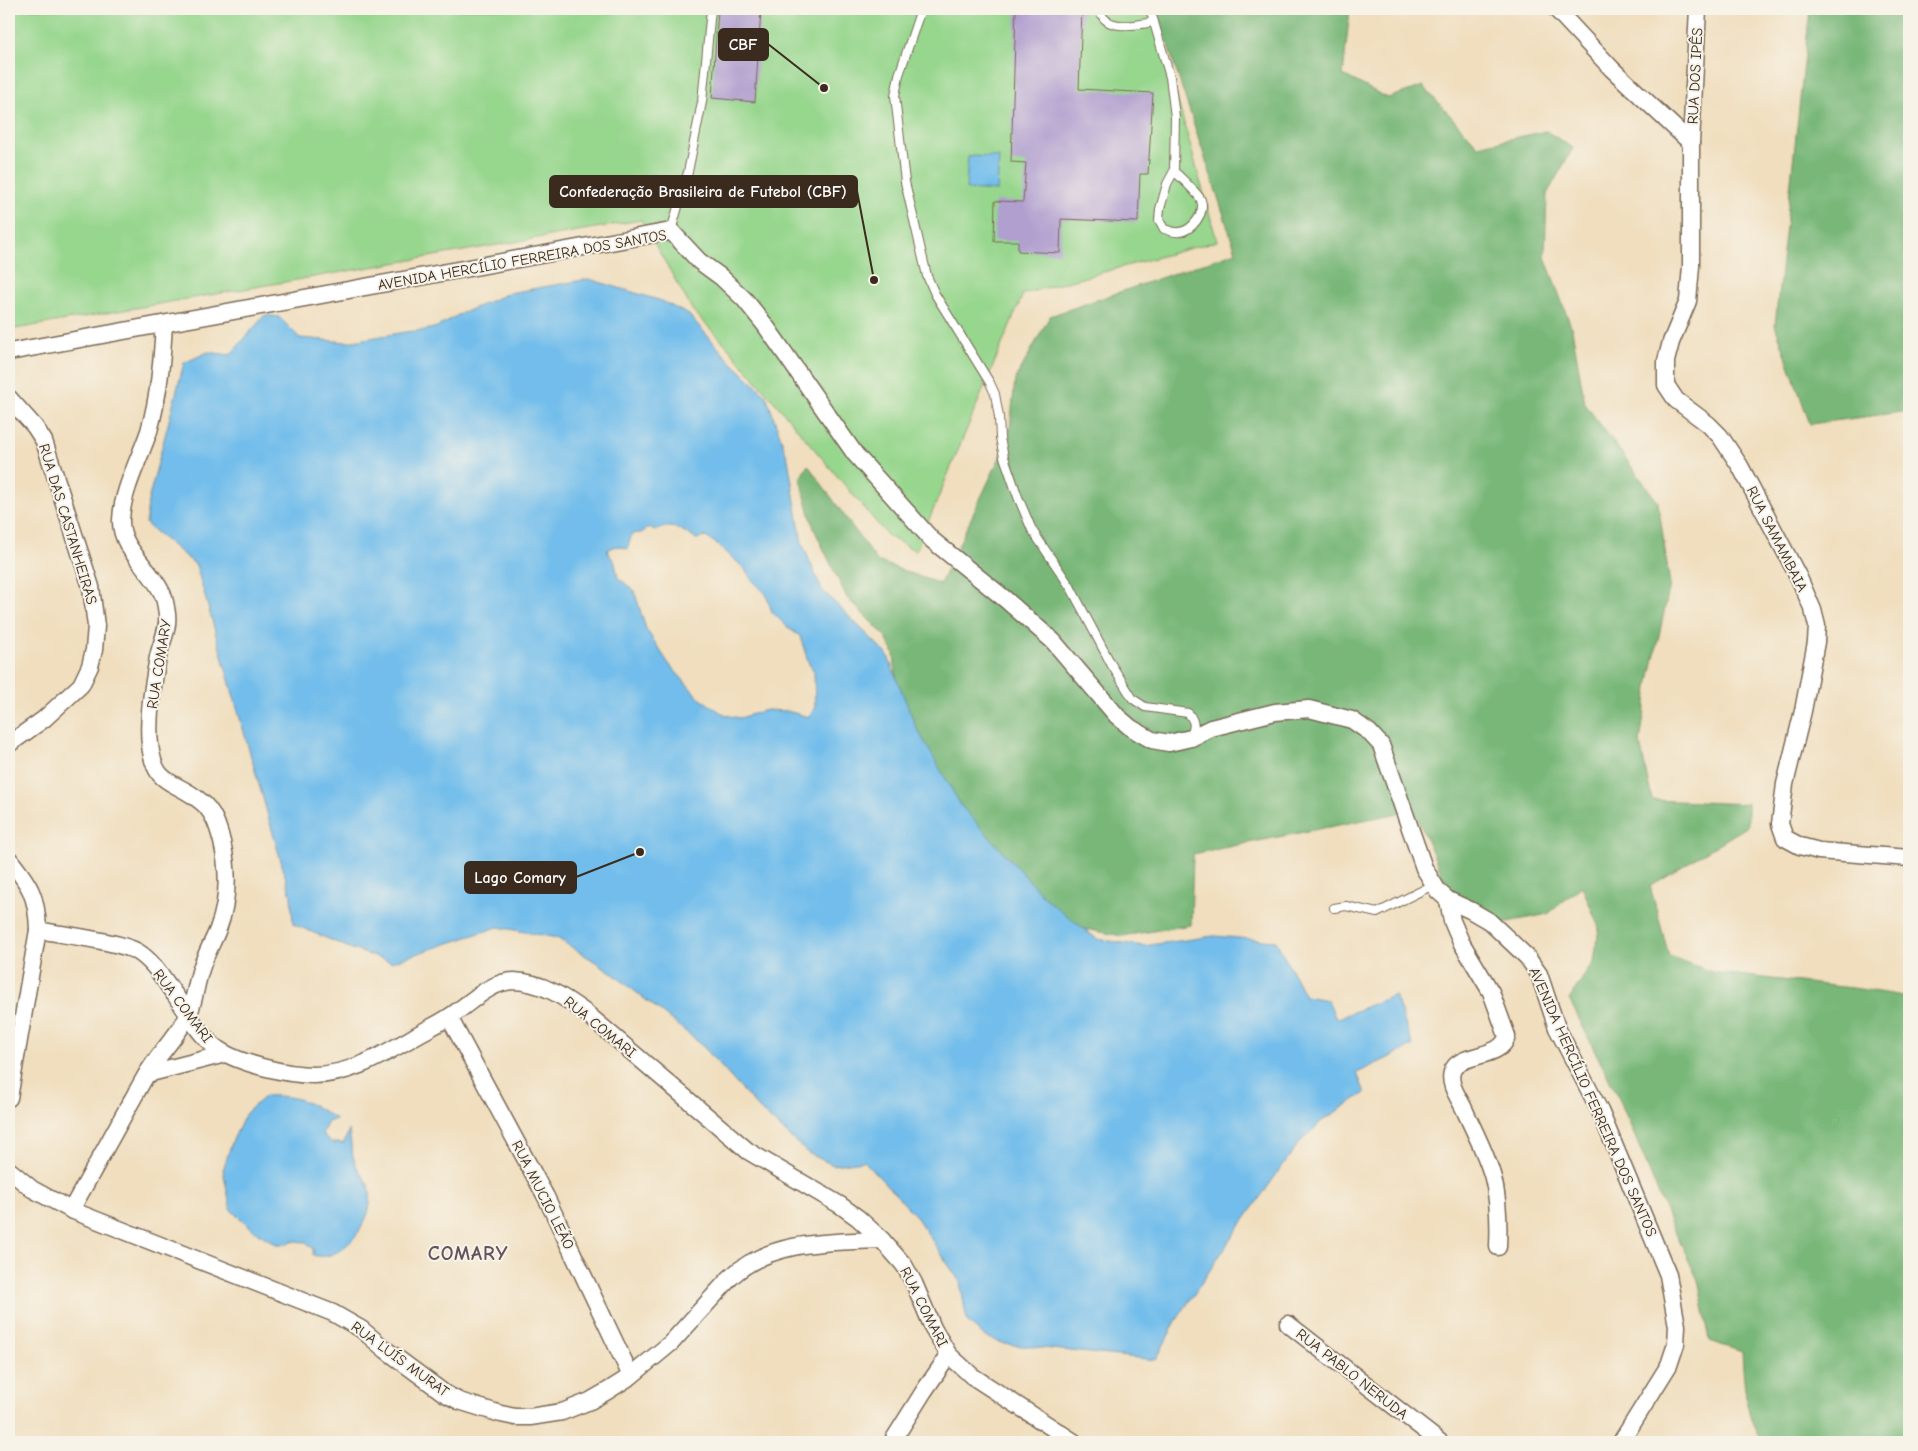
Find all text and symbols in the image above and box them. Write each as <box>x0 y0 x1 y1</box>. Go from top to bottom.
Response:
street label: RUA DOS IPÊS <box>1682 27 1707 125</box>
callout: CBF <box>719 29 768 60</box>
text: CBF <box>729 36 758 54</box>
callout: Confederação Brasileira de Futebol (CBF) <box>550 176 857 207</box>
text: Confederação Brasileira de Futebol (CBF) <box>559 183 847 201</box>
street label: AVENIDA HERCÍLIO FERREIRA DOS SANTOS <box>376 225 668 294</box>
street label: RUA DAS CASTANHEIRAS <box>35 441 101 607</box>
street label: RUA SAMAMBAIA <box>1743 483 1812 595</box>
street label: RUA COMARY <box>143 618 175 710</box>
callout: Lago Comary <box>465 862 576 893</box>
text: Lago Comary <box>474 869 566 887</box>
street label: AVENIDA HERCÍLIO FERREIRA DOS SANTOS <box>1525 964 1662 1239</box>
street label: RUA COMARI <box>149 966 217 1047</box>
street label: RUA COMARI <box>560 992 640 1062</box>
street label: RUA MUCIO LEÃO <box>508 1138 578 1252</box>
district label: COMARY <box>428 1242 508 1265</box>
street label: RUA COMARI <box>896 1264 952 1350</box>
street label: RUA LUÍS MURAT <box>348 1317 453 1401</box>
street label: RUA PABLO NERUDA <box>1293 1325 1412 1423</box>

